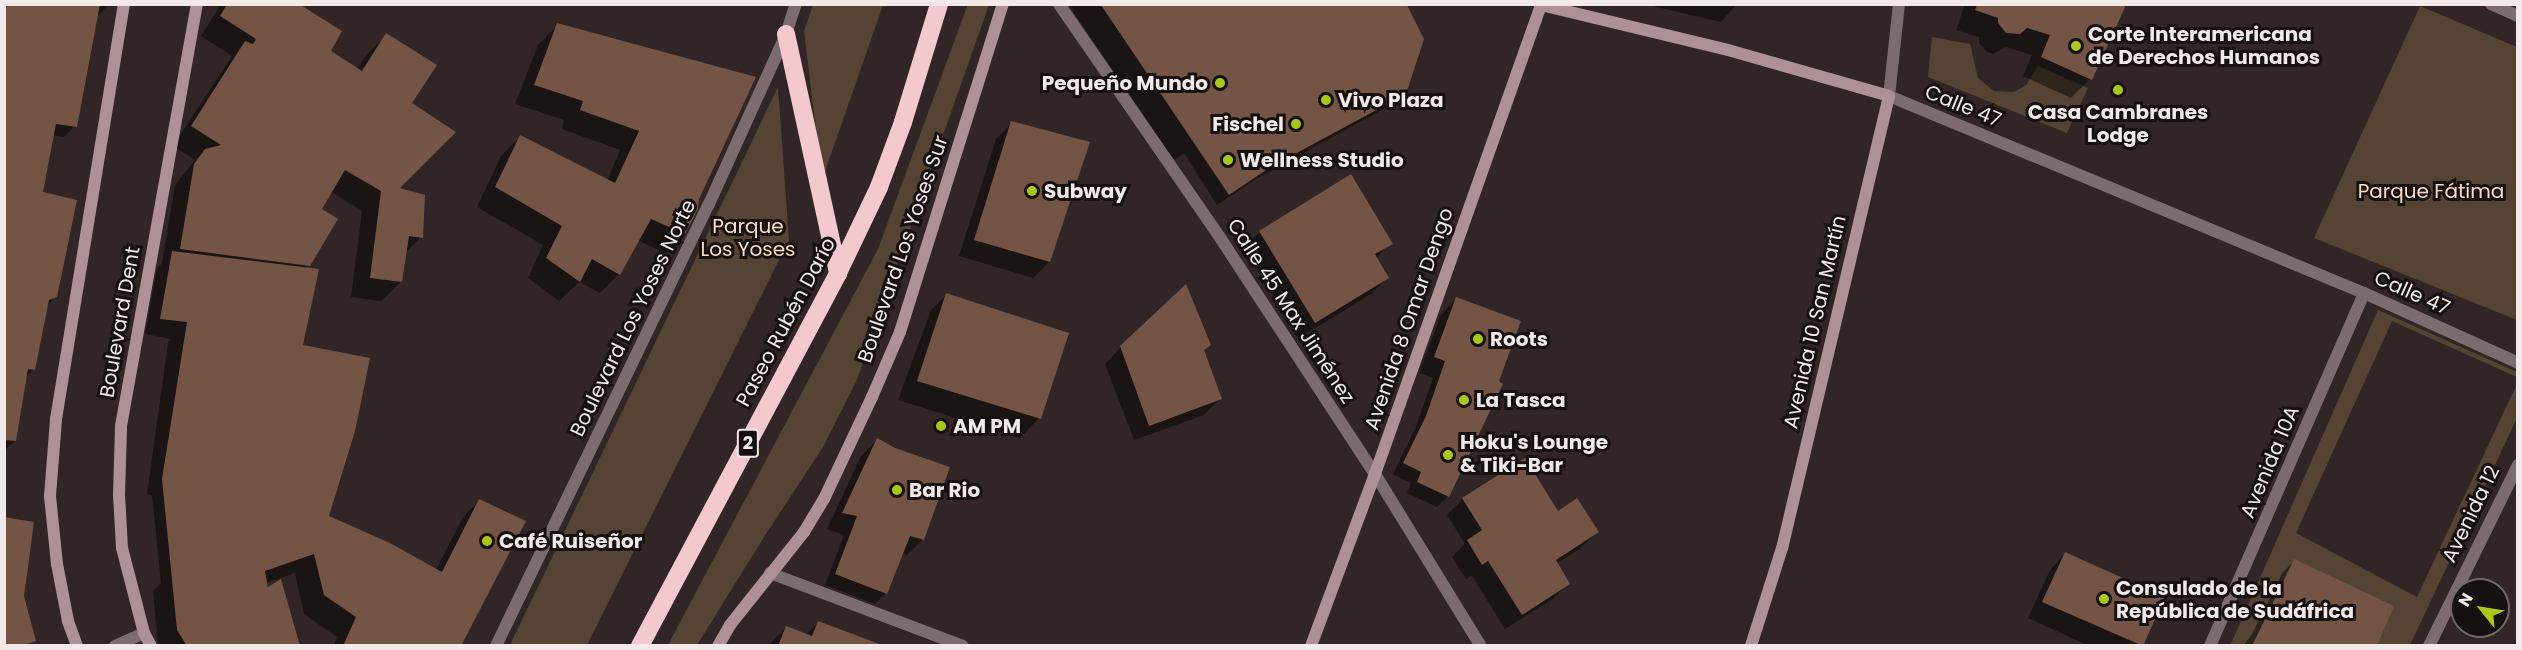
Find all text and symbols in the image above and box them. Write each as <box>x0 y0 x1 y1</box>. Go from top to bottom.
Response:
place label: Corte Interamericana de Derechos Humanos <box>2088 22 2320 69</box>
marker: Corte Interamericana de Derechos Humanos <box>2069 39 2083 53</box>
place label: Pequeño Mundo <box>1042 71 1208 95</box>
marker: Pequeño Mundo <box>1213 76 1227 90</box>
street label: Calle 47 <box>1921 80 2005 132</box>
marker: Casa Cambranes Lodge <box>2111 83 2125 97</box>
place label: Vivo Plaza <box>1338 88 1443 112</box>
marker: Vivo Plaza <box>1319 93 1333 107</box>
place label: Casa Cambranes Lodge <box>2028 100 2208 147</box>
place label: Fischel <box>1212 112 1284 136</box>
marker: Fischel <box>1289 117 1303 131</box>
street label: Boulevard Los Yoses Sur <box>853 132 953 366</box>
place label: Wellness Studio <box>1240 148 1404 172</box>
marker: Wellness Studio <box>1221 153 1235 167</box>
place label: Subway <box>1044 179 1127 203</box>
park label: Parque Fátima <box>2358 179 2504 203</box>
marker: Subway <box>1025 184 1039 198</box>
street label: Boulevard Los Yoses Norte <box>565 196 701 440</box>
street label: Avenida 8 Omar Dengo <box>1360 205 1458 433</box>
street label: Avenida 10 San Martín <box>1779 213 1851 431</box>
park label: Parque Los Yoses <box>701 214 795 261</box>
street label: Calle 45 Max Jiménez <box>1222 214 1360 408</box>
street label: Paseo Rubén Darío <box>731 233 841 411</box>
street label: Boulevard Dent <box>95 245 145 399</box>
street label: Calle 47 <box>2371 266 2453 320</box>
place label: Roots <box>1490 327 1548 351</box>
marker: Roots <box>1471 332 1485 346</box>
place label: La Tasca <box>1476 388 1566 412</box>
marker: La Tasca <box>1457 393 1471 407</box>
street label: Avenida 10A <box>2236 402 2304 522</box>
place label: AM PM <box>953 414 1021 438</box>
marker: AM PM <box>934 419 948 433</box>
road number: 2 <box>736 428 760 458</box>
place label: Hoku's Lounge & Tiki-Bar <box>1460 431 1608 478</box>
marker: Hoku's Lounge & Tiki-Bar <box>1441 448 1455 462</box>
street label: Avenida 12 <box>2437 462 2505 566</box>
place label: Bar Rio <box>909 478 980 502</box>
marker: Bar Rio <box>890 483 904 497</box>
place label: Café Ruiseñor <box>499 529 642 553</box>
marker: Café Ruiseñor <box>480 534 494 548</box>
place label: Consulado de la República de Sudáfrica <box>2116 576 2354 623</box>
north arrow <box>2450 578 2510 638</box>
text: N <box>2453 589 2479 611</box>
marker: Consulado de la República de Sudáfrica <box>2097 592 2111 606</box>

